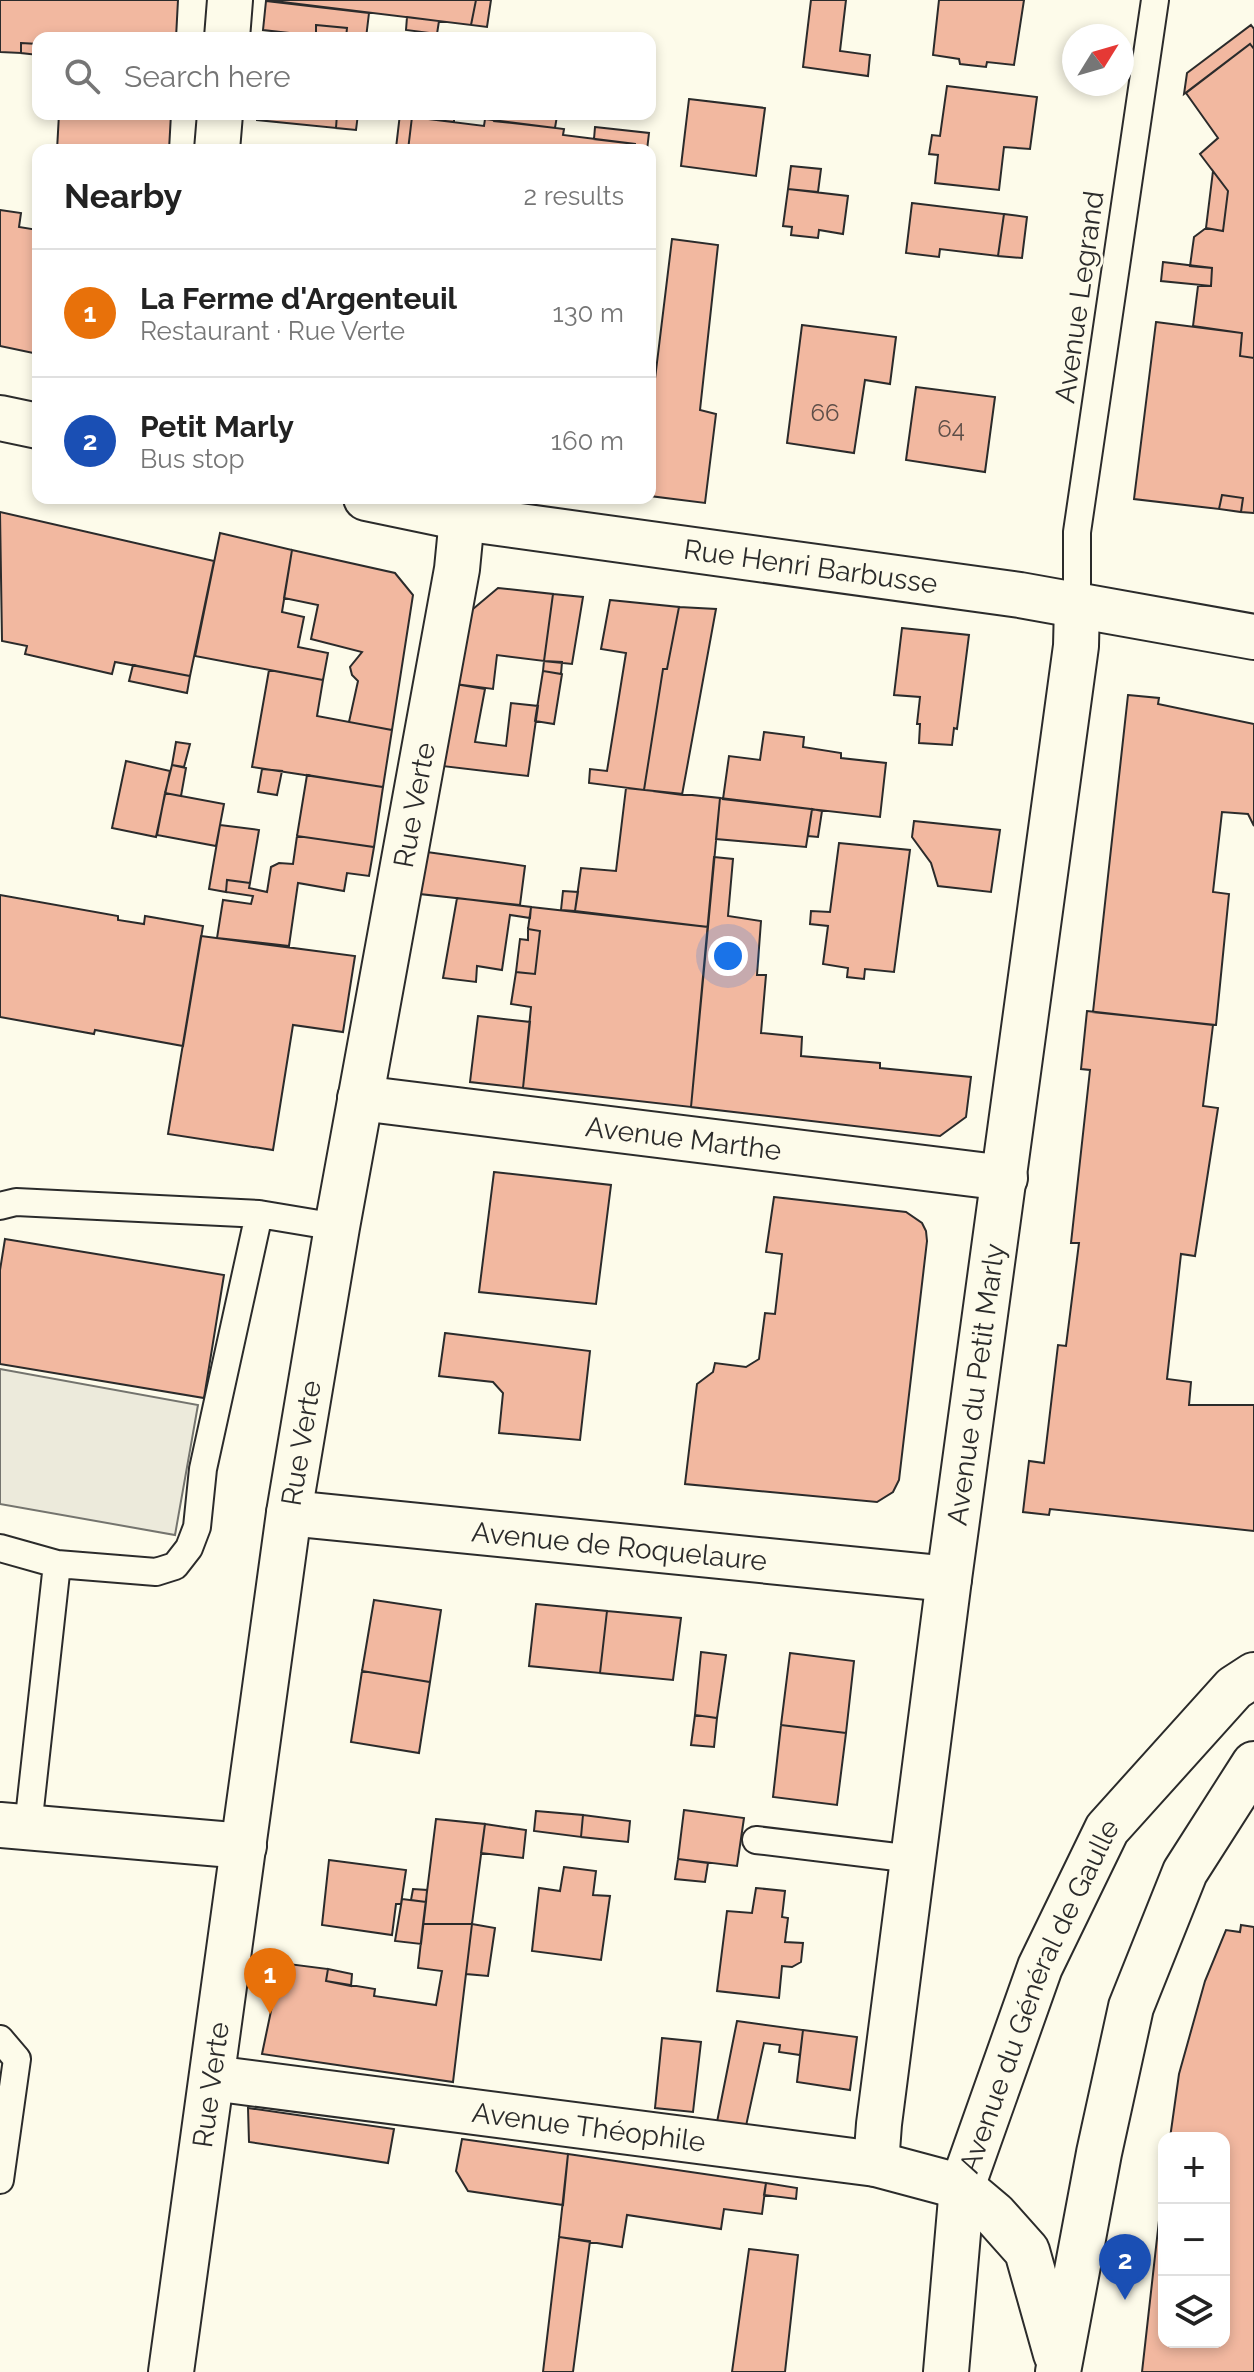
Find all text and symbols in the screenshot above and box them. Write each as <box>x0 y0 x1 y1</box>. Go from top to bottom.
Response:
north arrow <box>1062 24 1134 96</box>
search box <box>32 32 656 120</box>
icon: search <box>60 54 104 98</box>
text: Search here <box>124 59 291 94</box>
text: Nearby <box>64 176 182 216</box>
text: 2 results <box>524 181 624 211</box>
street label: Avenue Legrand <box>1048 189 1111 405</box>
text: La Ferme d'Argenteuil <box>140 281 457 316</box>
text: 1 <box>84 298 96 328</box>
text: 130 m <box>553 298 624 328</box>
text: Restaurant · Rue Verte <box>140 316 405 346</box>
house number: 66 <box>811 398 839 427</box>
text: Petit Marly <box>140 409 294 444</box>
house number: 64 <box>937 414 965 443</box>
text: 2 <box>83 426 97 456</box>
text: 160 m <box>551 426 624 456</box>
text: Bus stop <box>140 444 245 474</box>
street label: Rue Henri Barbusse <box>682 533 939 600</box>
street label: Rue Verte <box>387 740 442 870</box>
your location <box>708 936 748 976</box>
street label: Avenue Marthe <box>584 1110 783 1167</box>
street label: Avenue du Petit Marly <box>940 1242 1011 1527</box>
street label: Rue Verte <box>275 1378 328 1508</box>
street label: Avenue de Roquelaure <box>470 1515 769 1578</box>
street label: Avenue du Général de Gaulle <box>952 1811 1126 2177</box>
pin: 1 <box>244 1948 296 2014</box>
street label: Rue Verte <box>186 2020 236 2150</box>
street label: Avenue Théophile <box>470 2096 707 2159</box>
map controls <box>1158 2132 1230 2348</box>
button: + <box>1158 2132 1230 2204</box>
button: − <box>1158 2204 1230 2276</box>
pin: 2 <box>1099 2234 1151 2300</box>
button: layers <box>1158 2276 1230 2348</box>

